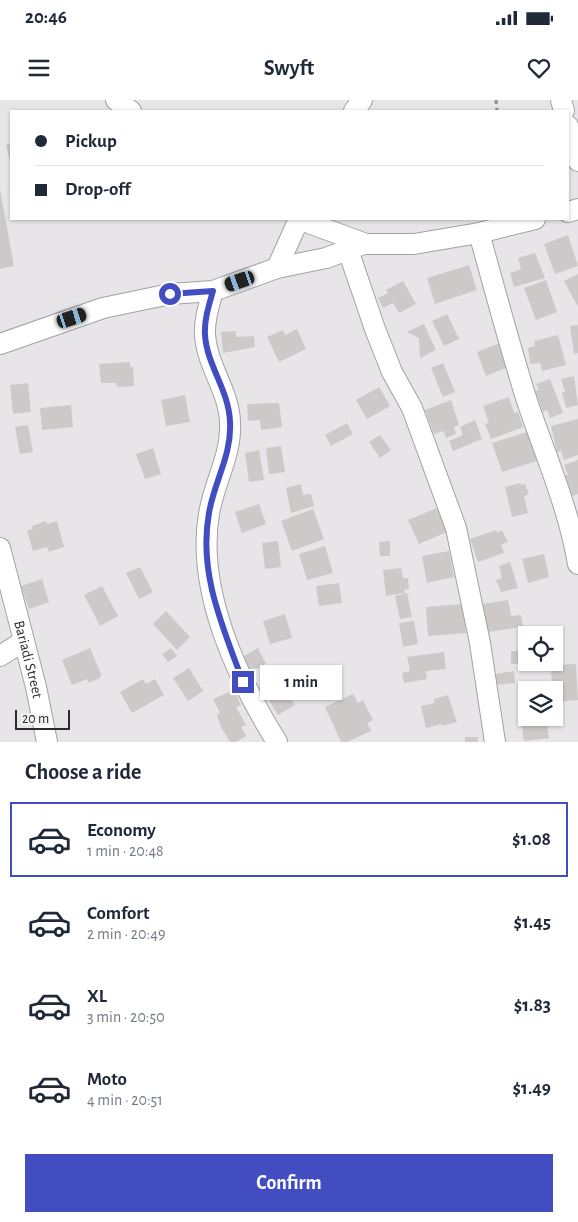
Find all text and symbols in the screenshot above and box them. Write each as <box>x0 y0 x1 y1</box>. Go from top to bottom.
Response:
text: 20:46 <box>25 8 67 27</box>
icon: menu <box>25 54 53 82</box>
icon: heart <box>525 54 553 82</box>
text: Swyft <box>264 57 314 79</box>
text: Pickup <box>65 132 117 151</box>
text: Drop-off <box>65 180 130 199</box>
car <box>223 269 256 293</box>
route start <box>159 283 181 305</box>
car <box>55 306 88 330</box>
street label: Bariadi Street <box>12 619 46 700</box>
map controls <box>518 626 563 726</box>
button: locate <box>518 626 563 671</box>
callout: 1 min <box>260 664 343 700</box>
route end <box>232 671 254 693</box>
text: 1 min <box>284 674 318 690</box>
button: layers <box>518 681 563 726</box>
scale bar <box>15 707 70 730</box>
text: 20 m <box>22 712 49 726</box>
text: Choose a ride <box>25 761 141 783</box>
icon: car <box>27 817 72 862</box>
text: Economy <box>87 821 156 840</box>
text: $1.08 <box>512 830 551 849</box>
text: 1 min · 20:48 <box>87 843 164 859</box>
icon: car <box>27 900 72 945</box>
text: Comfort <box>87 904 149 923</box>
text: $1.45 <box>513 913 551 932</box>
text: 2 min · 20:49 <box>87 926 165 942</box>
icon: car <box>27 983 72 1028</box>
text: XL <box>87 987 107 1006</box>
text: $1.83 <box>514 996 551 1015</box>
text: 3 min · 20:50 <box>87 1009 165 1025</box>
icon: car <box>27 1066 72 1111</box>
text: Moto <box>87 1070 127 1089</box>
text: $1.49 <box>513 1079 551 1098</box>
text: 4 min · 20:51 <box>87 1092 163 1108</box>
button: Confirm <box>25 1154 553 1212</box>

